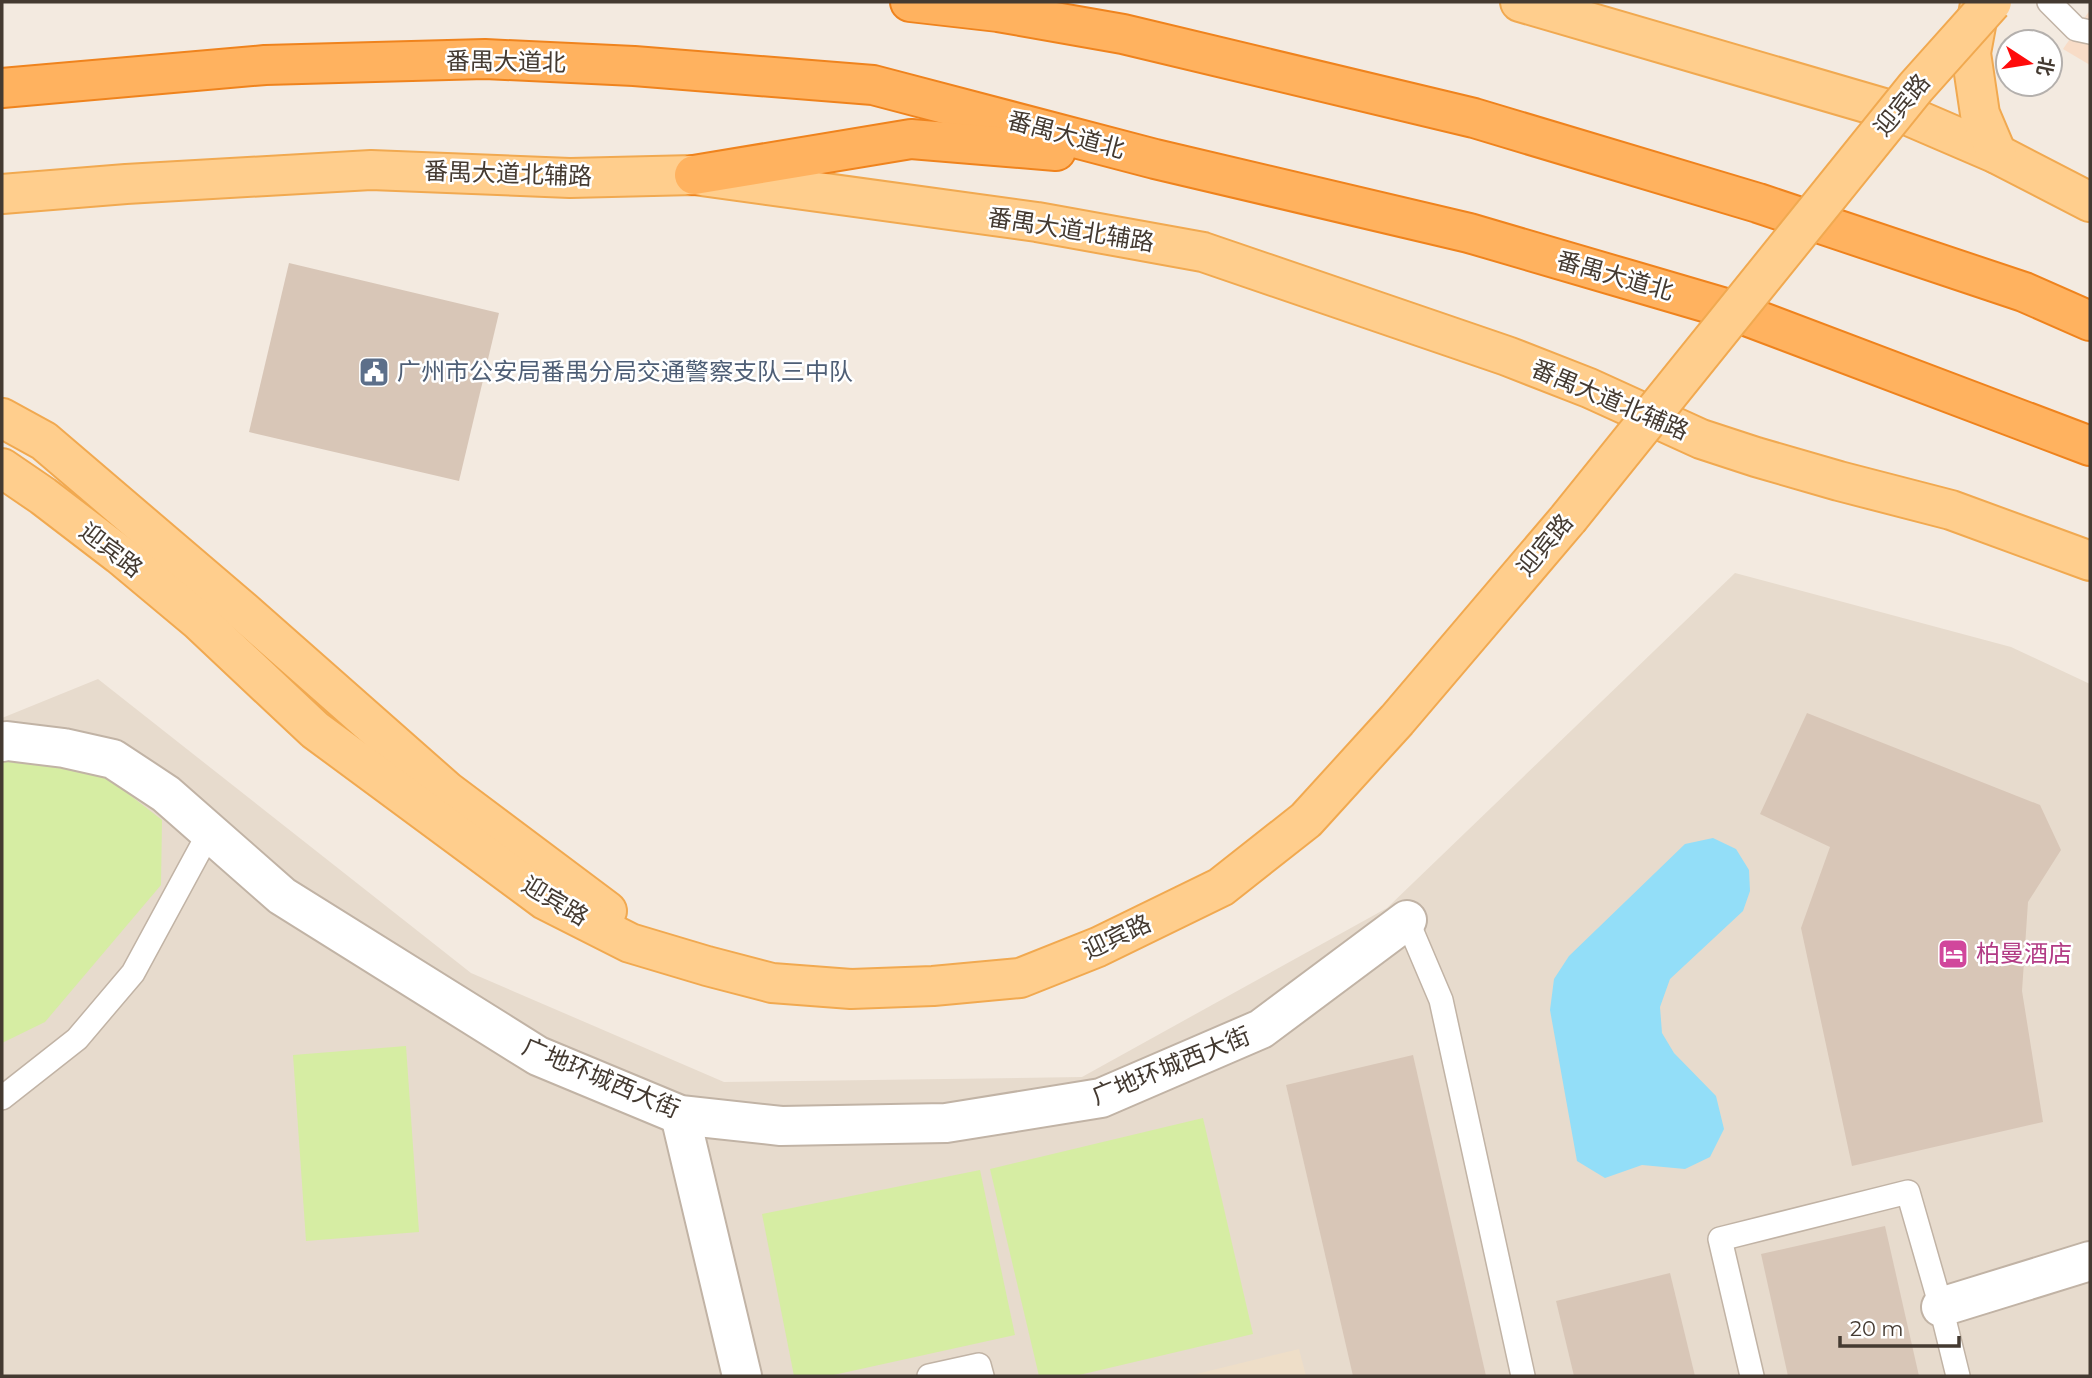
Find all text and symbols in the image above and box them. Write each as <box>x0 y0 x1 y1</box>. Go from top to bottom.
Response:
north arrow <box>1994 28 2064 98</box>
street label: 番禺大道北 <box>446 46 566 77</box>
text: 北 <box>2032 55 2058 78</box>
street label: 迎宾路 <box>1867 68 1936 142</box>
street label: 番禺大道北 <box>1004 105 1128 164</box>
street label: 番禺大道北辅路 <box>424 156 592 191</box>
street label: 番禺大道北辅路 <box>986 202 1156 257</box>
street label: 番禺大道北 <box>1553 245 1677 306</box>
street label: 番禺大道北辅路 <box>1527 353 1693 446</box>
public building icon: 广州市公安局番禺分局交通警察支队三中队 <box>357 355 391 389</box>
place label: 广州市公安局番禺分局交通警察支队三中队 <box>397 357 853 386</box>
street label: 迎宾路 <box>1510 508 1579 582</box>
street label: 迎宾路 <box>74 516 149 583</box>
street label: 迎宾路 <box>517 870 594 932</box>
street label: 迎宾路 <box>1078 908 1156 965</box>
hotel icon: 柏曼酒店 <box>1936 937 1970 971</box>
place label: 柏曼酒店 <box>1976 939 2072 968</box>
street label: 广地环城西大街 <box>1087 1021 1254 1110</box>
street label: 广地环城西大街 <box>518 1031 684 1124</box>
scale bar <box>1840 1304 1959 1348</box>
text: 20 m <box>1850 1316 1904 1341</box>

